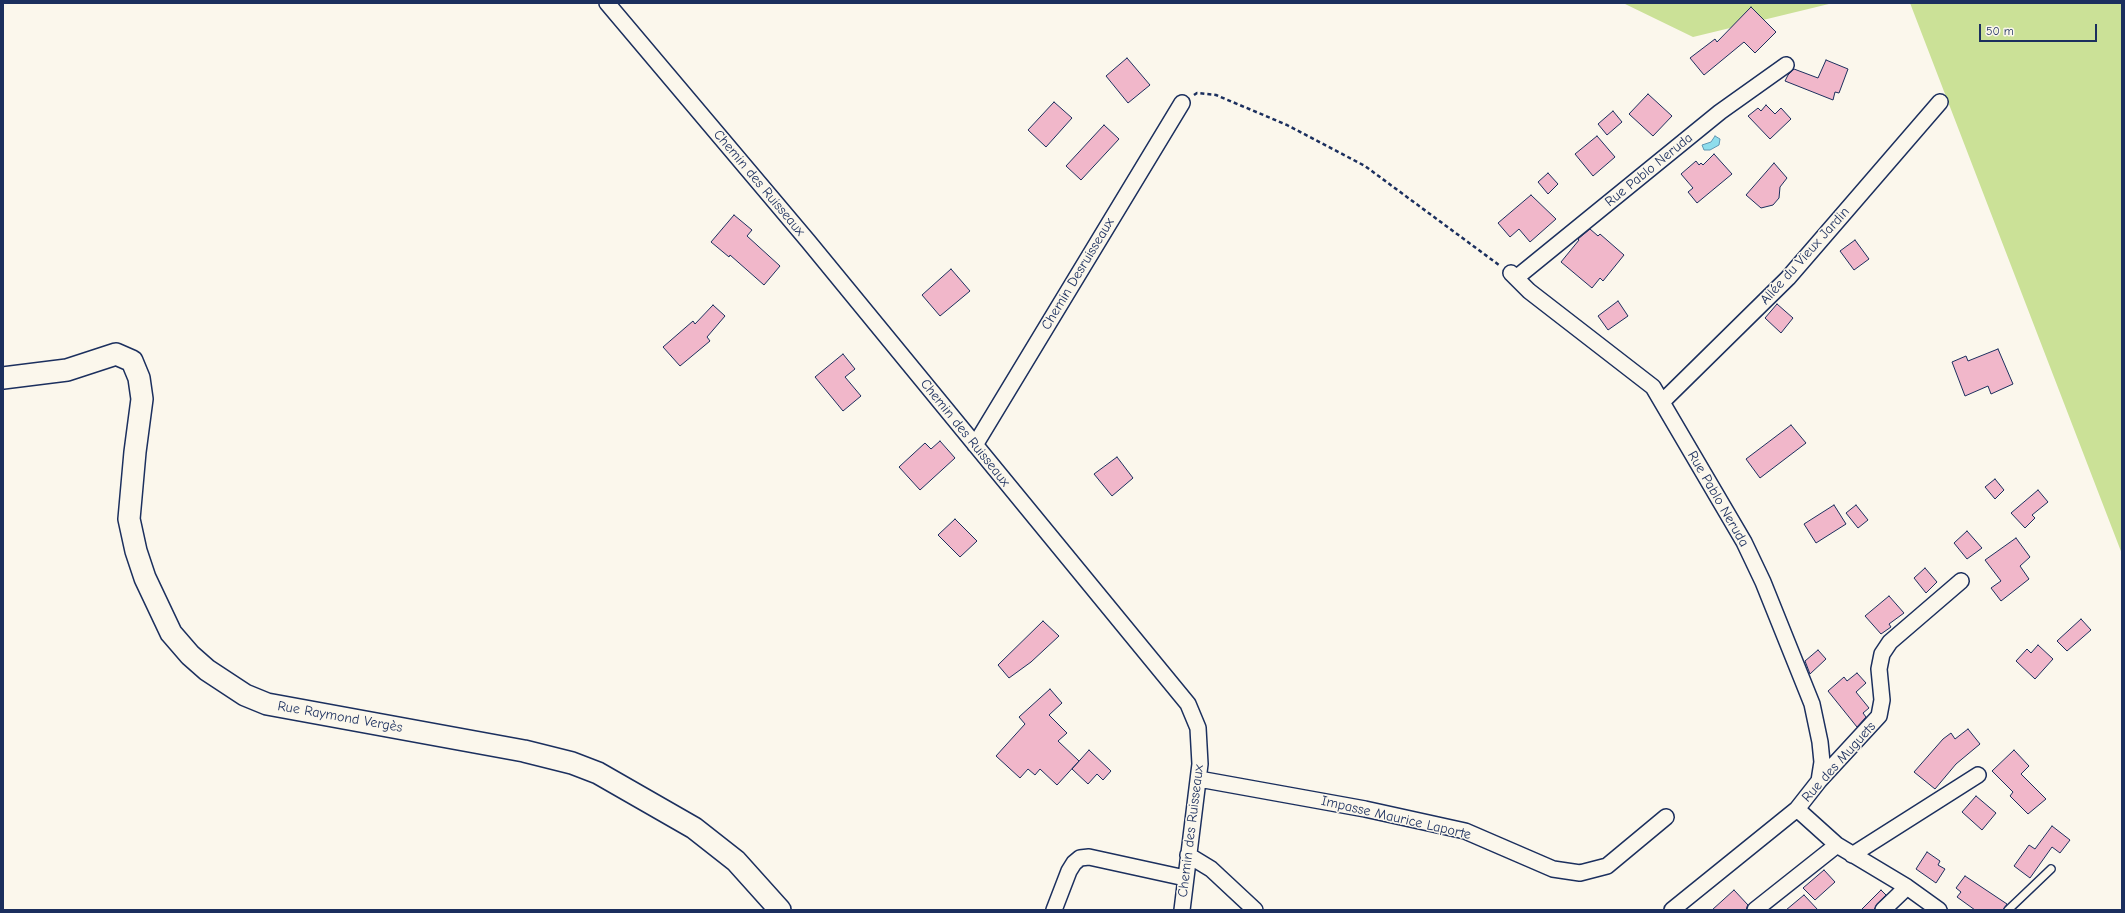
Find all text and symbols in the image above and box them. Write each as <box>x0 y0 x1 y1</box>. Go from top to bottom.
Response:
scale bar <box>1981 16 2099 42</box>
text: 50 m <box>1986 24 2014 38</box>
street label: Chemin des Ruisseaux <box>710 126 808 240</box>
street label: Rue Pablo Neruda <box>1602 130 1696 210</box>
street label: Allée du Vieux Jardin <box>1757 204 1853 308</box>
street label: Chemin Desruisseaux <box>1038 215 1118 333</box>
street label: Chemin des Ruisseaux <box>916 376 1014 490</box>
street label: Rue Pablo Neruda <box>1684 448 1752 550</box>
street label: Rue Raymond Vergès <box>276 698 404 736</box>
street label: Rue des Muguets <box>1798 718 1880 806</box>
street label: Chemin des Ruisseaux <box>1175 764 1207 898</box>
street label: Impasse Maurice Laporte <box>1319 793 1473 843</box>

